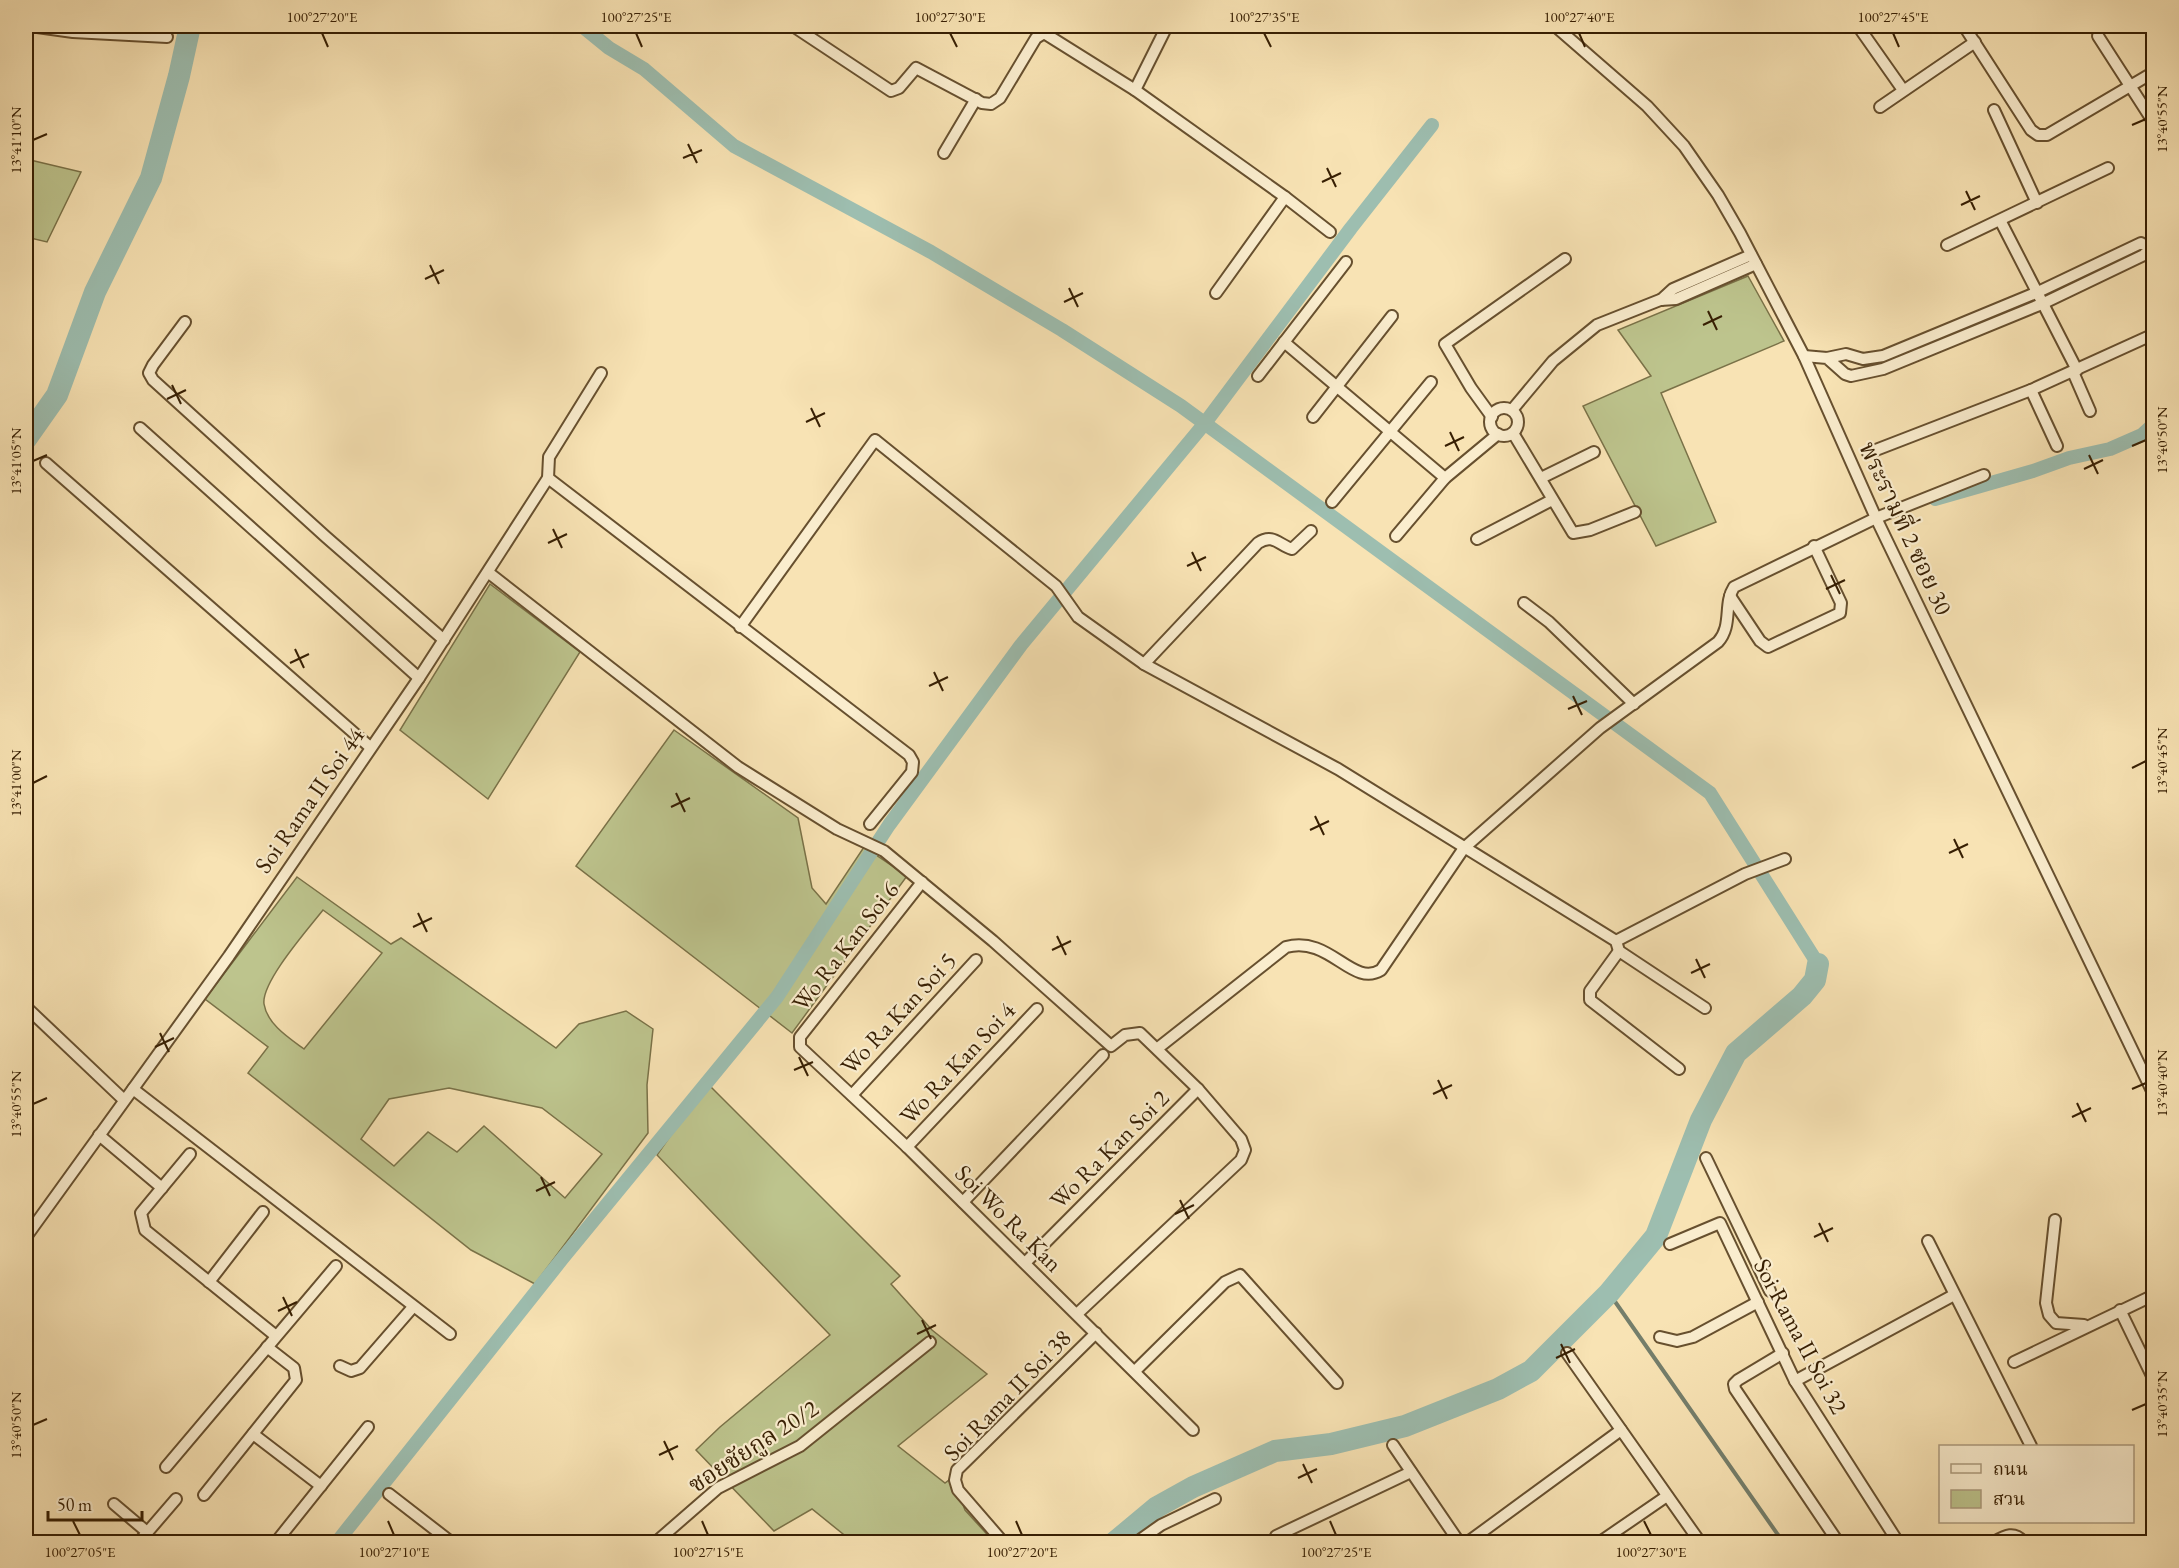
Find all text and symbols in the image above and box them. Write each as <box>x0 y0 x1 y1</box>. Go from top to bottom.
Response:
text: 100°27'20"E <box>286 7 358 26</box>
text: 100°27'25"E <box>600 7 672 26</box>
text: 100°27'30"E <box>914 7 986 26</box>
text: 100°27'35"E <box>1228 7 1300 26</box>
text: 100°27'40"E <box>1543 7 1615 26</box>
text: 100°27'45"E <box>1857 7 1929 26</box>
text: 13°40'55"N <box>2152 85 2171 153</box>
text: 13°41'10"N <box>6 106 25 174</box>
text: 13°40'50"N <box>2152 406 2171 474</box>
text: 13°41'05"N <box>6 427 25 495</box>
street label: พระรามที่ 2 ซอย 30 <box>1852 436 1962 620</box>
street label: Soi Rama II Soi 44 <box>247 721 371 879</box>
text: 13°40'45"N <box>2152 727 2171 795</box>
text: 13°41'00"N <box>6 749 25 817</box>
street label: Wo Ra Kan Soi 6 <box>785 875 905 1017</box>
street label: Wo Ra Kan Soi 5 <box>833 945 963 1081</box>
street label: Wo Ra Kan Soi 4 <box>892 995 1022 1131</box>
text: 13°40'40"N <box>2152 1049 2171 1117</box>
text: 13°40'55"N <box>6 1070 25 1138</box>
street label: Wo Ra Kan Soi 2 <box>1043 1082 1176 1215</box>
street label: Soi Wo Ra Kan <box>949 1158 1070 1279</box>
street label: Soi Rama II Soi 32 <box>1747 1253 1855 1419</box>
street label: Soi Rama II Soi 38 <box>936 1323 1078 1467</box>
text: 13°40'35"N <box>2152 1370 2171 1438</box>
text: 13°40'50"N <box>6 1391 25 1459</box>
street label: ซอยชัยกูล 20/2 <box>682 1392 824 1500</box>
legend <box>1939 1445 2134 1523</box>
text: ถนน <box>1993 1457 2028 1480</box>
scale bar <box>48 1484 142 1522</box>
text: สวน <box>1993 1487 2025 1510</box>
text: 50 m <box>57 1493 92 1516</box>
text: 100°27'05"E <box>44 1542 116 1561</box>
text: 100°27'10"E <box>358 1542 430 1561</box>
text: 100°27'15"E <box>672 1542 744 1561</box>
text: 100°27'20"E <box>986 1542 1058 1561</box>
text: 100°27'25"E <box>1300 1542 1372 1561</box>
text: 100°27'30"E <box>1615 1542 1687 1561</box>

